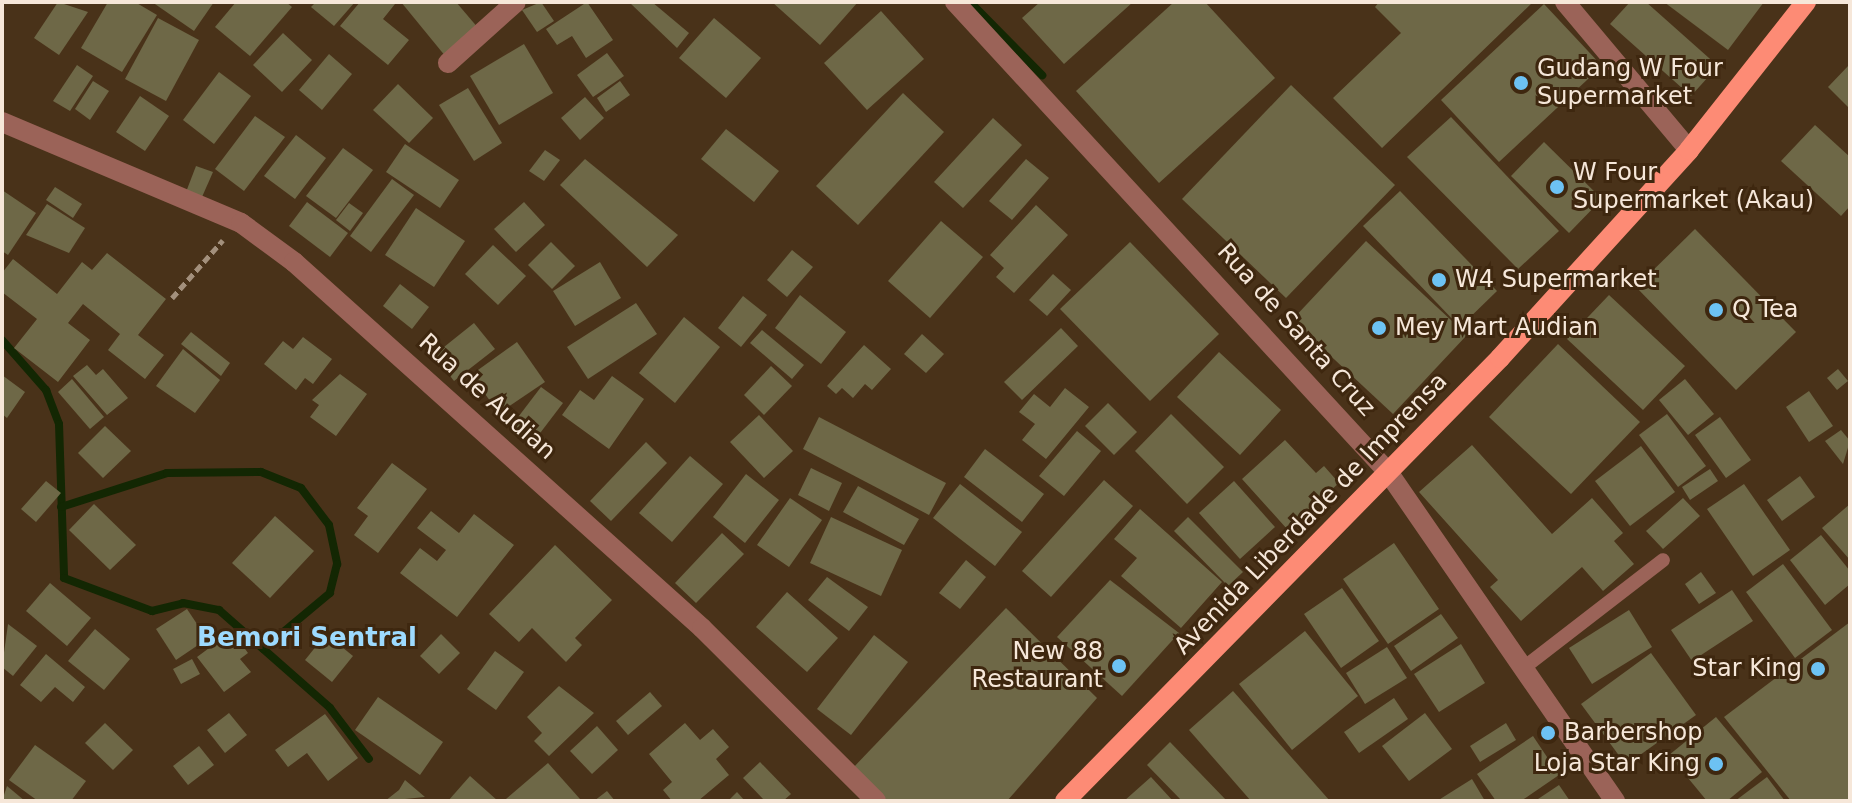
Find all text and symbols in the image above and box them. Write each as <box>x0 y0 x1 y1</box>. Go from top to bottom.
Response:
place label: Gudang W Four Supermarket <box>1537 55 1723 111</box>
marker: Gudang W Four Supermarket <box>1512 74 1530 92</box>
place label: W Four Supermarket (Akau) <box>1573 159 1814 215</box>
marker: W Four Supermarket (Akau) <box>1548 178 1566 196</box>
street label: Rua de Santa Cruz <box>1211 238 1381 422</box>
place label: W4 Supermarket <box>1455 266 1657 294</box>
marker: W4 Supermarket <box>1430 271 1448 289</box>
place label: Q Tea <box>1732 296 1799 324</box>
marker: Q Tea <box>1707 301 1725 319</box>
place label: Mey Mart Audian <box>1395 314 1598 342</box>
marker: Mey Mart Audian <box>1370 319 1388 337</box>
street label: Rua de Audian <box>413 328 561 466</box>
street label: Avenida Liberdade de Imprensa <box>1169 367 1453 661</box>
district label: Bemori Sentral <box>197 622 417 654</box>
place label: New 88 Restaurant <box>972 638 1103 694</box>
place label: Star King <box>1692 655 1802 683</box>
marker: New 88 Restaurant <box>1110 657 1128 675</box>
marker: Star King <box>1809 660 1827 678</box>
place label: Barbershop <box>1564 719 1703 747</box>
marker: Barbershop <box>1539 724 1557 742</box>
place label: Loja Star King <box>1534 750 1700 778</box>
marker: Loja Star King <box>1707 755 1725 773</box>

